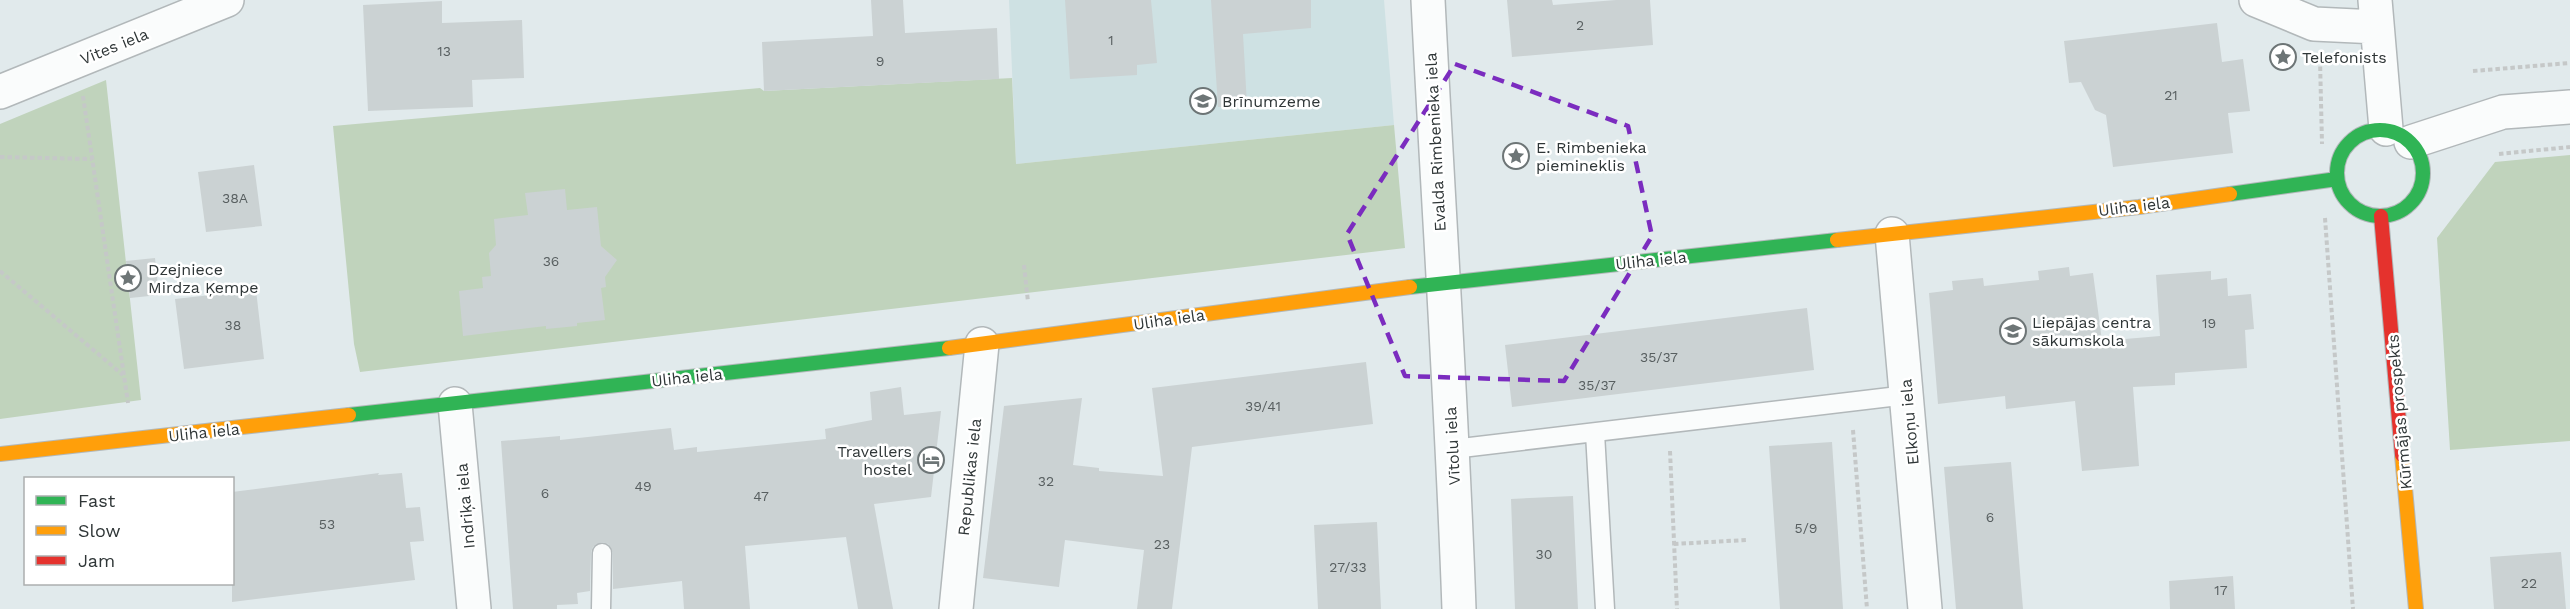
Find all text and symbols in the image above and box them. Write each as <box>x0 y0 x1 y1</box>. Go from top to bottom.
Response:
house number: 2 <box>1576 17 1584 33</box>
street label: Vites iela <box>77 24 151 69</box>
house number: 1 <box>1108 32 1114 48</box>
place icon: Telefonists <box>2268 42 2298 72</box>
house number: 13 <box>437 43 451 59</box>
place label: Telefonists <box>2302 48 2387 67</box>
street label: Evalda Rimbenieka iela <box>1421 52 1450 232</box>
house number: 9 <box>876 53 884 69</box>
school or university icon: Brīnumzeme <box>1188 86 1218 116</box>
house number: 21 <box>2164 87 2178 103</box>
place label: Brīnumzeme <box>1222 92 1320 111</box>
place label: E. Rimbenieka piemineklis <box>1536 138 1647 175</box>
place icon: E. Rimbenieka piemineklis <box>1501 141 1531 171</box>
house number: 38A <box>222 190 248 206</box>
street label: Uliha iela <box>2097 193 2171 220</box>
street label: Uliha iela <box>1614 247 1688 274</box>
house number: 36 <box>543 253 559 269</box>
place label: Dzejniece Mirdza Ķempe <box>148 260 258 297</box>
place icon: Dzejniece Mirdza Ķempe <box>113 263 143 293</box>
street label: Uliha iela <box>1132 305 1206 334</box>
place label: Liepājas centra sākumskola <box>2032 313 2151 350</box>
house number: 19 <box>2202 315 2216 331</box>
school or university icon: Liepājas centra sākumskola <box>1998 316 2028 346</box>
house number: 38 <box>225 317 241 333</box>
street label: Kūrmājas prospekts <box>2383 334 2416 490</box>
house number: 35/37 <box>1640 349 1678 365</box>
street label: Uliha iela <box>650 364 724 391</box>
house number: 35/37 <box>1578 377 1616 393</box>
street label: Elkoņu iela <box>1896 378 1923 466</box>
house number: 39/41 <box>1245 398 1281 414</box>
street label: Vītolu iela <box>1441 406 1464 486</box>
street label: Republikas iela <box>954 417 985 537</box>
street label: Uliha iela <box>167 419 241 446</box>
place label: Travellers hostel <box>837 442 912 479</box>
hotel icon: Travellers hostel <box>916 445 946 475</box>
street label: Indriķa iela <box>452 462 479 550</box>
house number: 32 <box>1038 473 1054 489</box>
legend <box>24 477 234 585</box>
house number: 49 <box>634 478 652 494</box>
house number: 6 <box>541 485 549 501</box>
house number: 47 <box>753 488 769 504</box>
text: Fast <box>78 490 116 511</box>
house number: 6 <box>1986 509 1994 525</box>
house number: 53 <box>319 516 335 532</box>
text: Slow <box>78 520 121 541</box>
house number: 5/9 <box>1795 520 1817 536</box>
house number: 23 <box>1154 536 1170 552</box>
house number: 30 <box>1536 546 1552 562</box>
text: Jam <box>78 550 115 571</box>
house number: 27/33 <box>1329 559 1367 575</box>
house number: 22 <box>2521 575 2537 591</box>
house number: 17 <box>2214 582 2228 598</box>

